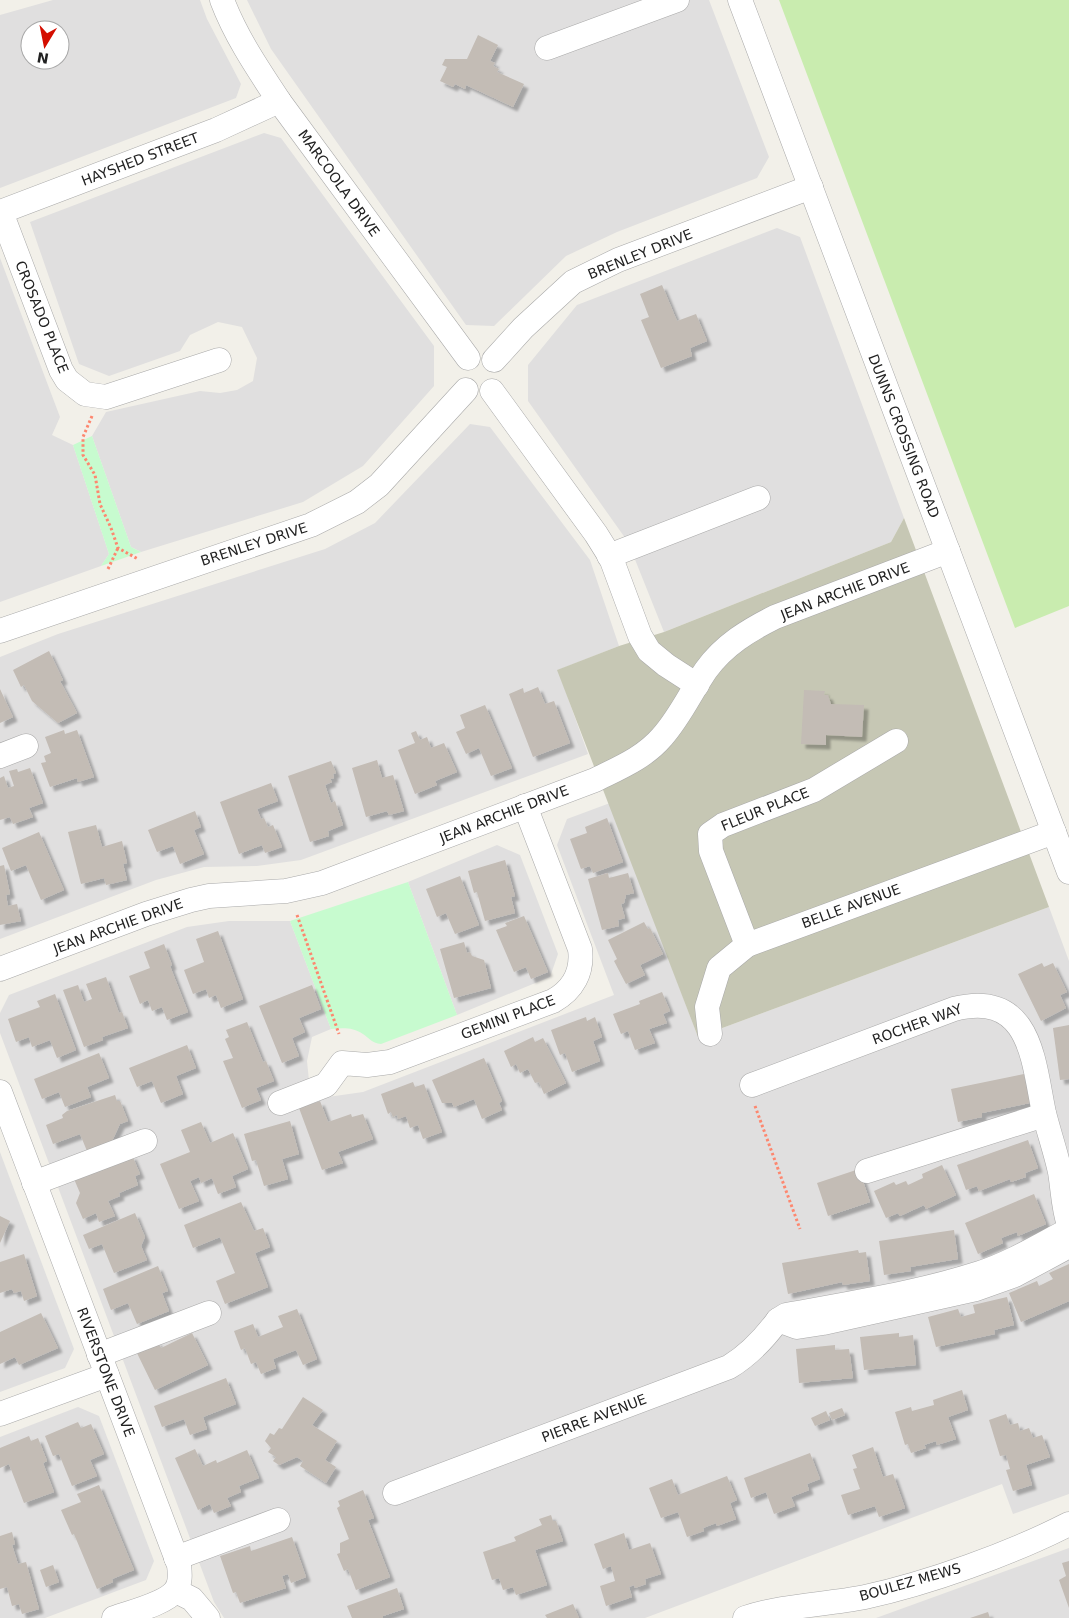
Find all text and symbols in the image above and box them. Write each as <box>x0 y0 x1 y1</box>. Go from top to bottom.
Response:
north arrow <box>20 20 70 70</box>
text: N <box>36 49 50 67</box>
street label: MARCOOLA DRIVE <box>295 127 383 239</box>
street label: HAYSHED STREET <box>79 129 201 189</box>
street label: BRENLEY DRIVE <box>585 226 695 282</box>
street label: CROSADO PLACE <box>12 258 72 376</box>
street label: DUNNS CROSSING ROAD <box>865 352 943 520</box>
street label: BRENLEY DRIVE <box>199 519 309 569</box>
street label: JEAN ARCHIE DRIVE <box>777 559 912 623</box>
street label: JEAN ARCHIE DRIVE <box>436 782 571 846</box>
street label: FLEUR PLACE <box>719 784 811 834</box>
street label: BELLE AVENUE <box>799 881 903 931</box>
street label: JEAN ARCHIE DRIVE <box>50 895 185 957</box>
street label: GEMINI PLACE <box>459 992 557 1042</box>
street label: ROCHER WAY <box>870 1000 964 1048</box>
street label: RIVERSTONE DRIVE <box>74 1305 138 1439</box>
street label: PIERRE AVENUE <box>539 1391 649 1445</box>
street label: BOULEZ MEWS <box>857 1560 963 1604</box>

